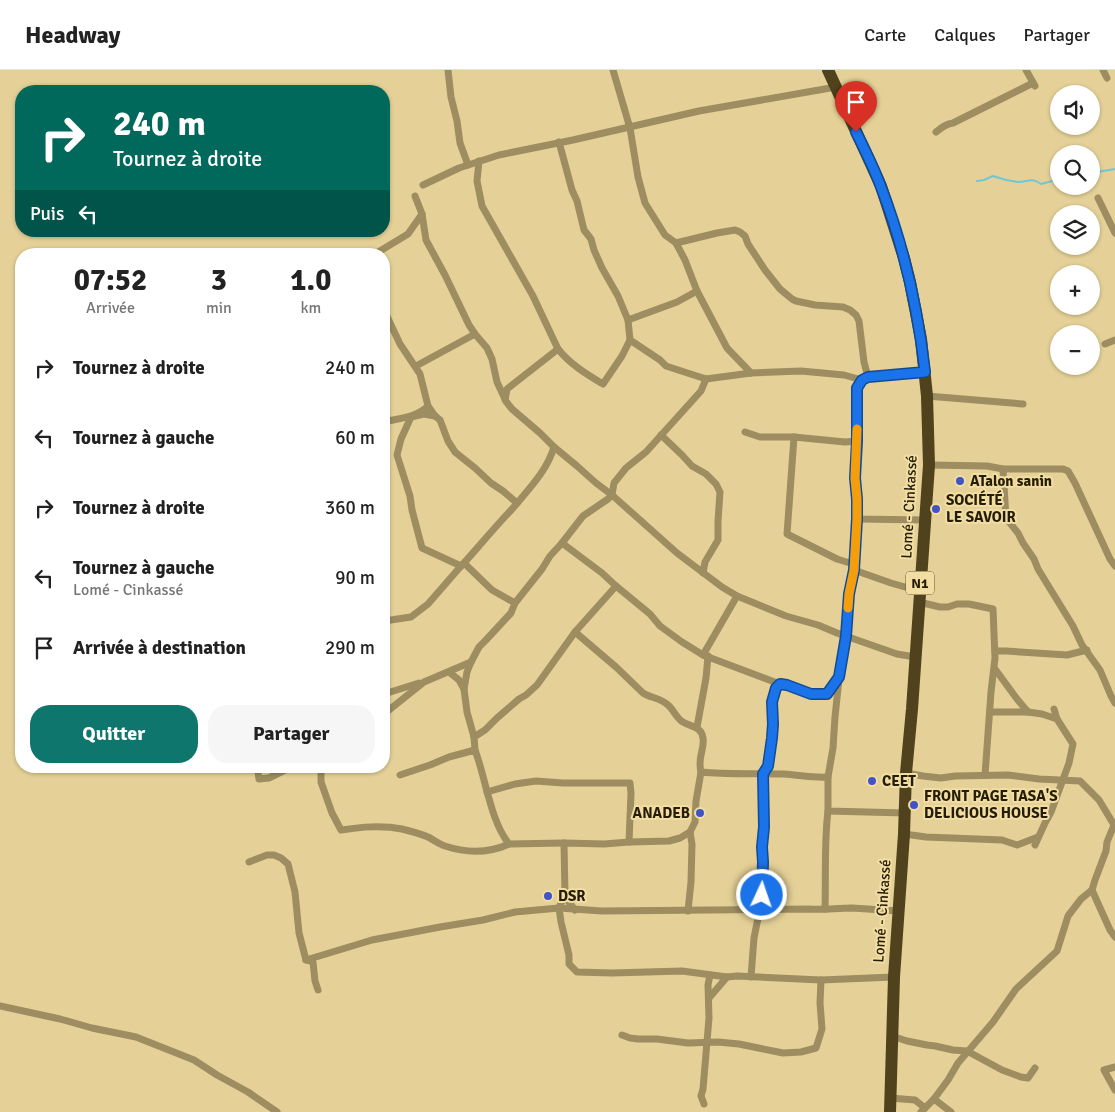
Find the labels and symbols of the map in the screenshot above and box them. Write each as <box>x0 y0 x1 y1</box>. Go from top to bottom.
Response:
pin <box>835 81 877 132</box>
street label: Lomé - Cinkassé <box>897 455 921 559</box>
place label: ATalon sanin <box>970 472 1052 490</box>
marker: ATalon sanin <box>954 475 966 487</box>
place label: SOCIÉTÉ LE SAVOIR <box>946 490 1016 526</box>
marker: SOCIÉTÉ LE SAVOIR <box>930 503 942 515</box>
road number: N1 <box>906 572 934 594</box>
place label: CEET <box>882 772 916 790</box>
marker: CEET <box>866 775 878 787</box>
place label: FRONT PAGE TASA'S DELICIOUS HOUSE <box>924 787 1058 822</box>
marker: FRONT PAGE TASA'S DELICIOUS HOUSE <box>908 799 920 811</box>
place label: ANADEB <box>633 804 690 822</box>
marker: ANADEB <box>694 807 706 819</box>
street label: Lomé - Cinkassé <box>869 859 895 963</box>
position arrow <box>735 868 787 920</box>
place label: DSR <box>558 887 586 905</box>
marker: DSR <box>542 890 554 902</box>

